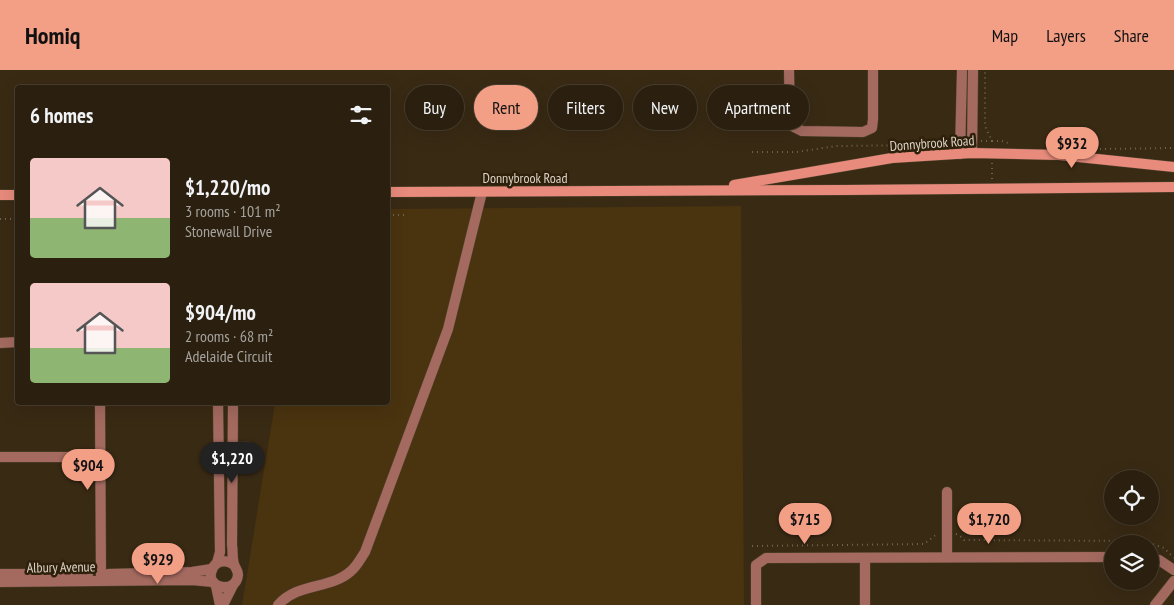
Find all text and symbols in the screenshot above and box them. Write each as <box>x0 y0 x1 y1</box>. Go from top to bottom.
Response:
text: Homiq <box>25 20 80 51</box>
text: Map <box>992 24 1018 47</box>
text: Layers <box>1046 24 1086 47</box>
text: Share <box>1114 24 1149 47</box>
chip: Buy <box>405 85 464 130</box>
chip: Rent <box>474 85 538 130</box>
chip: Filters <box>548 85 623 130</box>
chip: New <box>633 85 697 130</box>
chip: Apartment <box>707 85 809 130</box>
icon: filters <box>347 101 375 129</box>
text: 6 homes <box>30 102 93 129</box>
pin: $932 <box>1042 126 1102 169</box>
street label: Donnybrook Road <box>889 131 975 155</box>
text: $932 <box>1057 133 1087 153</box>
street label: Donnybrook Road <box>483 169 567 187</box>
text: $1,220/mo <box>185 174 270 201</box>
icon: home <box>70 178 130 238</box>
text: 3 rooms · 101 m² <box>185 201 281 221</box>
text: Stonewall Drive <box>185 221 272 241</box>
text: $904/mo <box>185 299 256 326</box>
icon: home <box>70 303 130 363</box>
text: 2 rooms · 68 m² <box>185 326 273 346</box>
text: Adelaide Circuit <box>185 346 272 366</box>
pin: $1,220 <box>191 442 273 484</box>
pin: $904 <box>58 448 118 491</box>
text: $1,220 <box>211 448 253 468</box>
text: $904 <box>73 455 103 475</box>
map controls <box>1104 470 1159 590</box>
button: locate <box>1104 470 1159 525</box>
pin: $715 <box>775 502 835 545</box>
pin: $1,720 <box>948 502 1030 545</box>
text: $715 <box>790 509 820 529</box>
text: $1,720 <box>968 509 1010 529</box>
button: layers <box>1104 535 1159 590</box>
pin: $929 <box>128 542 188 585</box>
text: $929 <box>143 549 173 569</box>
street label: Albury Avenue <box>26 557 96 577</box>

